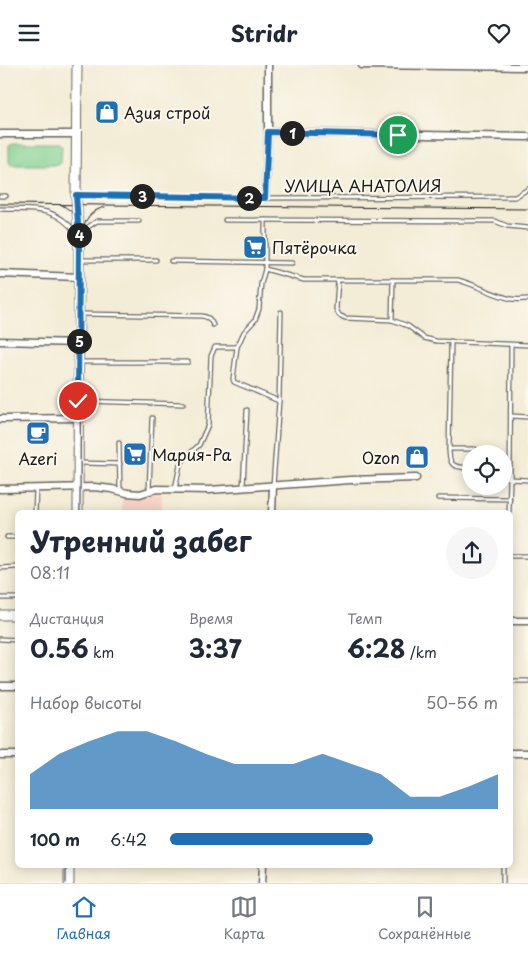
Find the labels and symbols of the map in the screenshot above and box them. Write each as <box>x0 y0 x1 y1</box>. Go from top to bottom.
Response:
shop icon: Азия строй <box>94 99 120 125</box>
place label: Азия строй <box>124 100 210 124</box>
pin <box>377 114 419 156</box>
pin: 1 <box>280 121 304 145</box>
street label: УЛИЦА АНАТОЛИЯ <box>285 173 441 197</box>
pin: 3 <box>130 183 154 209</box>
pin: 2 <box>236 185 262 211</box>
pin: 4 <box>66 223 92 247</box>
supermarket icon: Пятёрочка <box>242 234 268 260</box>
place label: Пятёрочка <box>272 235 357 259</box>
pin: 5 <box>66 329 92 353</box>
pin <box>57 380 99 422</box>
cafe icon: Azeri <box>25 420 51 446</box>
supermarket icon: Мария-Ра <box>122 441 148 467</box>
place label: Мария-Ра <box>152 442 232 466</box>
shop icon: Ozon <box>404 444 430 470</box>
place label: Ozon <box>362 445 400 469</box>
place label: Azeri <box>19 446 57 470</box>

